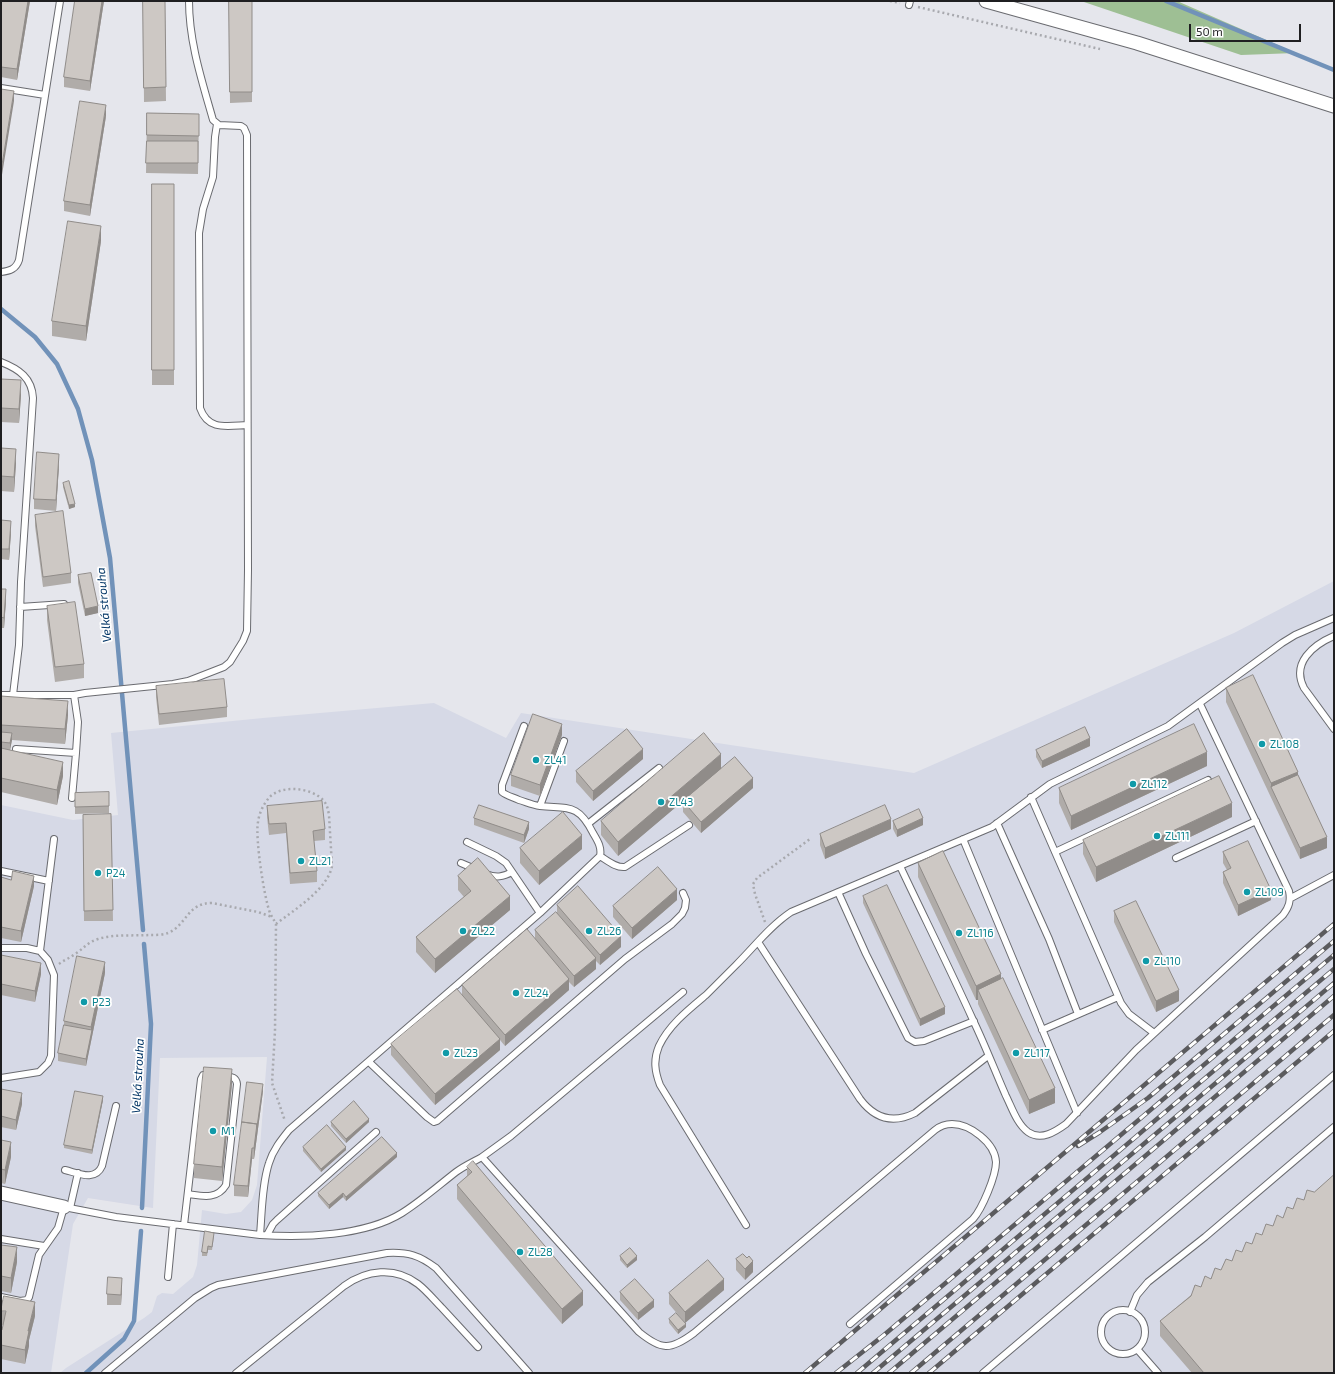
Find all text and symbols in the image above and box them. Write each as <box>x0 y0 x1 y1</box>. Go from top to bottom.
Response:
scale bar <box>1191 16 1303 42</box>
text: 50 m <box>1196 24 1223 38</box>
water label: Velká strouha <box>94 567 114 643</box>
place label: ZL108 <box>1270 737 1299 751</box>
marker: ZL108 <box>1257 739 1267 749</box>
place label: ZL41 <box>544 753 567 767</box>
marker: ZL41 <box>531 755 541 765</box>
place label: ZL112 <box>1141 777 1167 791</box>
marker: ZL112 <box>1128 779 1138 789</box>
place label: ZL43 <box>669 795 693 809</box>
marker: ZL43 <box>656 797 666 807</box>
place label: ZL111 <box>1165 829 1190 843</box>
marker: ZL111 <box>1152 831 1162 841</box>
place label: ZL21 <box>309 854 331 868</box>
marker: ZL21 <box>296 856 306 866</box>
place label: P24 <box>106 866 125 880</box>
marker: P24 <box>93 868 103 878</box>
place label: ZL109 <box>1255 885 1284 899</box>
marker: ZL109 <box>1242 887 1252 897</box>
place label: ZL22 <box>471 924 495 938</box>
place label: ZL26 <box>597 924 621 938</box>
marker: ZL22 <box>458 926 468 936</box>
marker: ZL26 <box>584 926 594 936</box>
place label: ZL116 <box>967 926 993 940</box>
marker: ZL116 <box>954 928 964 938</box>
place label: ZL110 <box>1154 954 1181 968</box>
marker: ZL110 <box>1141 956 1151 966</box>
place label: ZL24 <box>524 986 549 1000</box>
marker: ZL24 <box>511 988 521 998</box>
place label: P23 <box>92 995 111 1009</box>
marker: P23 <box>79 997 89 1007</box>
water label: Velká strouha <box>129 1038 147 1114</box>
place label: ZL23 <box>454 1046 478 1060</box>
place label: ZL117 <box>1024 1046 1050 1060</box>
marker: ZL23 <box>441 1048 451 1058</box>
marker: ZL117 <box>1011 1048 1021 1058</box>
place label: M1 <box>221 1124 235 1138</box>
marker: M1 <box>208 1126 218 1136</box>
place label: ZL28 <box>528 1245 553 1259</box>
marker: ZL28 <box>515 1247 525 1257</box>

